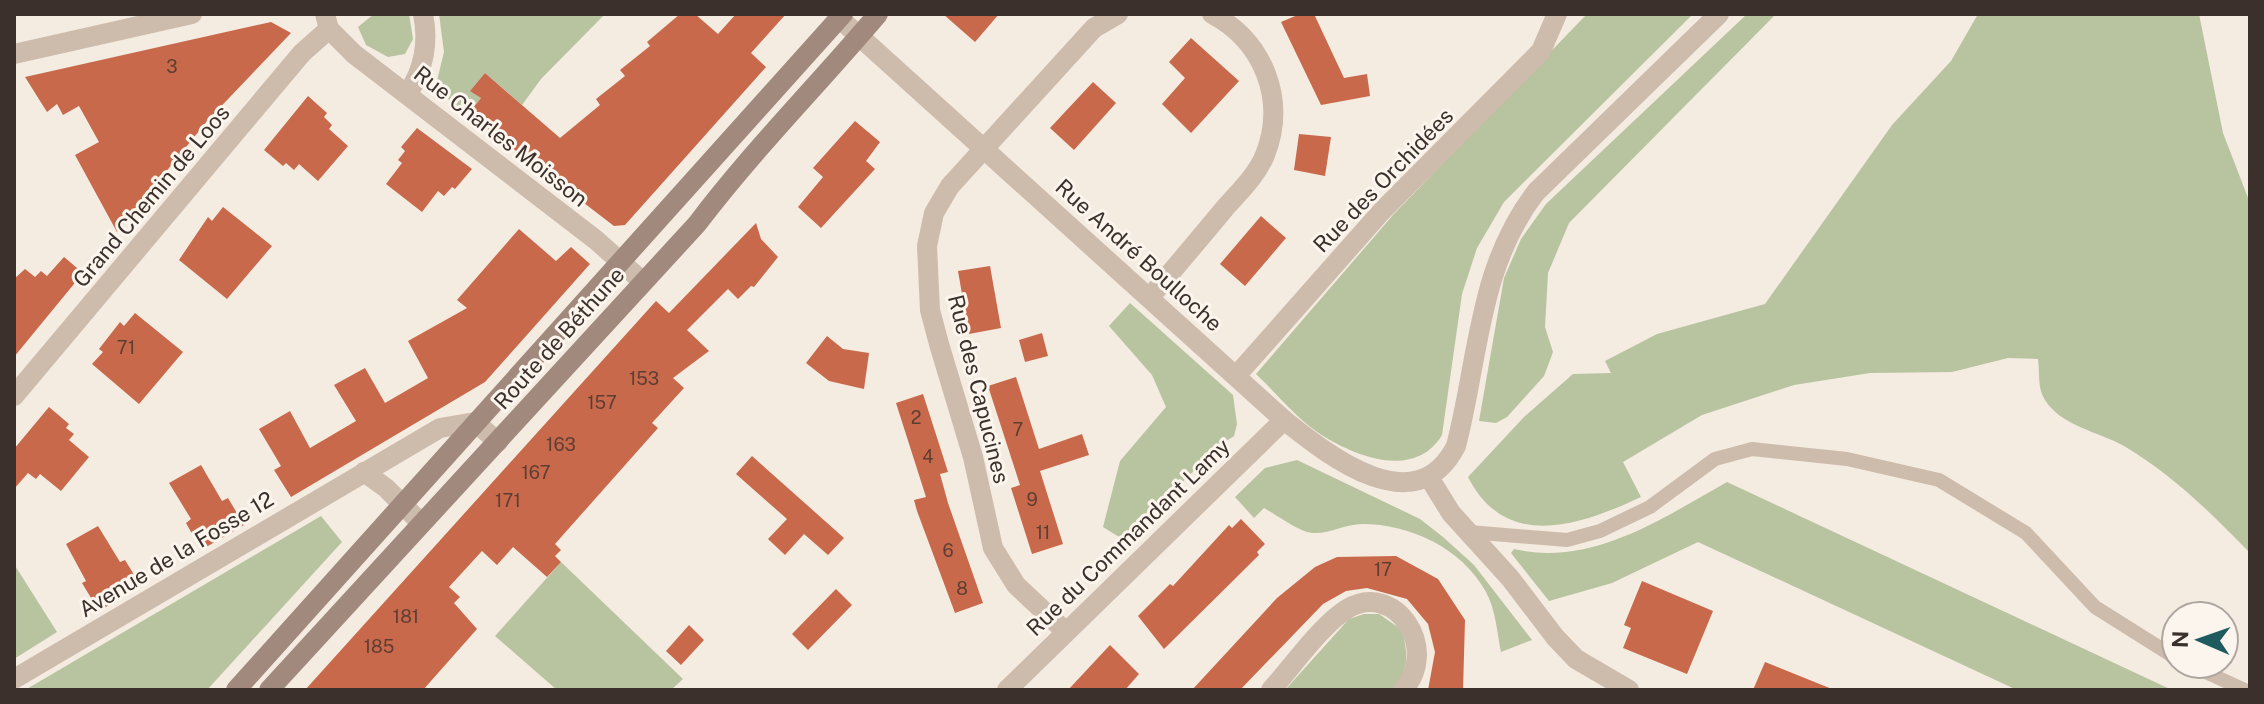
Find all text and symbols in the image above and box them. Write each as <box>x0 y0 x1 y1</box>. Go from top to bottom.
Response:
house number: 3 <box>166 56 178 77</box>
street label: Rue Charles Moisson <box>409 60 593 212</box>
street label: Grand Chemin de Loos <box>67 100 235 292</box>
street label: Rue des Orchidées <box>1308 103 1458 257</box>
street label: Rue André Boulloche <box>1050 173 1228 337</box>
street label: Route de Béthune <box>488 262 630 414</box>
street label: Rue des Capucines <box>943 292 1015 486</box>
house number: 71 <box>117 337 135 358</box>
house number: 153 <box>629 368 659 389</box>
house number: 157 <box>587 392 617 413</box>
house number: 2 <box>911 407 921 428</box>
house number: 7 <box>1013 419 1023 440</box>
street label: Rue du Commandant Lamy <box>1021 433 1235 641</box>
house number: 163 <box>546 434 576 455</box>
house number: 4 <box>922 446 934 467</box>
house number: 167 <box>521 462 551 483</box>
street label: Avenue de la Fosse 12 <box>74 486 278 622</box>
house number: 9 <box>1026 489 1038 510</box>
house number: 171 <box>495 490 521 511</box>
house number: 11 <box>1036 522 1050 543</box>
house number: 6 <box>942 540 954 561</box>
house number: 17 <box>1374 559 1392 580</box>
house number: 8 <box>956 578 968 599</box>
north arrow <box>2160 600 2240 680</box>
house number: 181 <box>393 606 419 627</box>
text: N <box>2167 630 2193 648</box>
house number: 185 <box>364 636 394 657</box>

